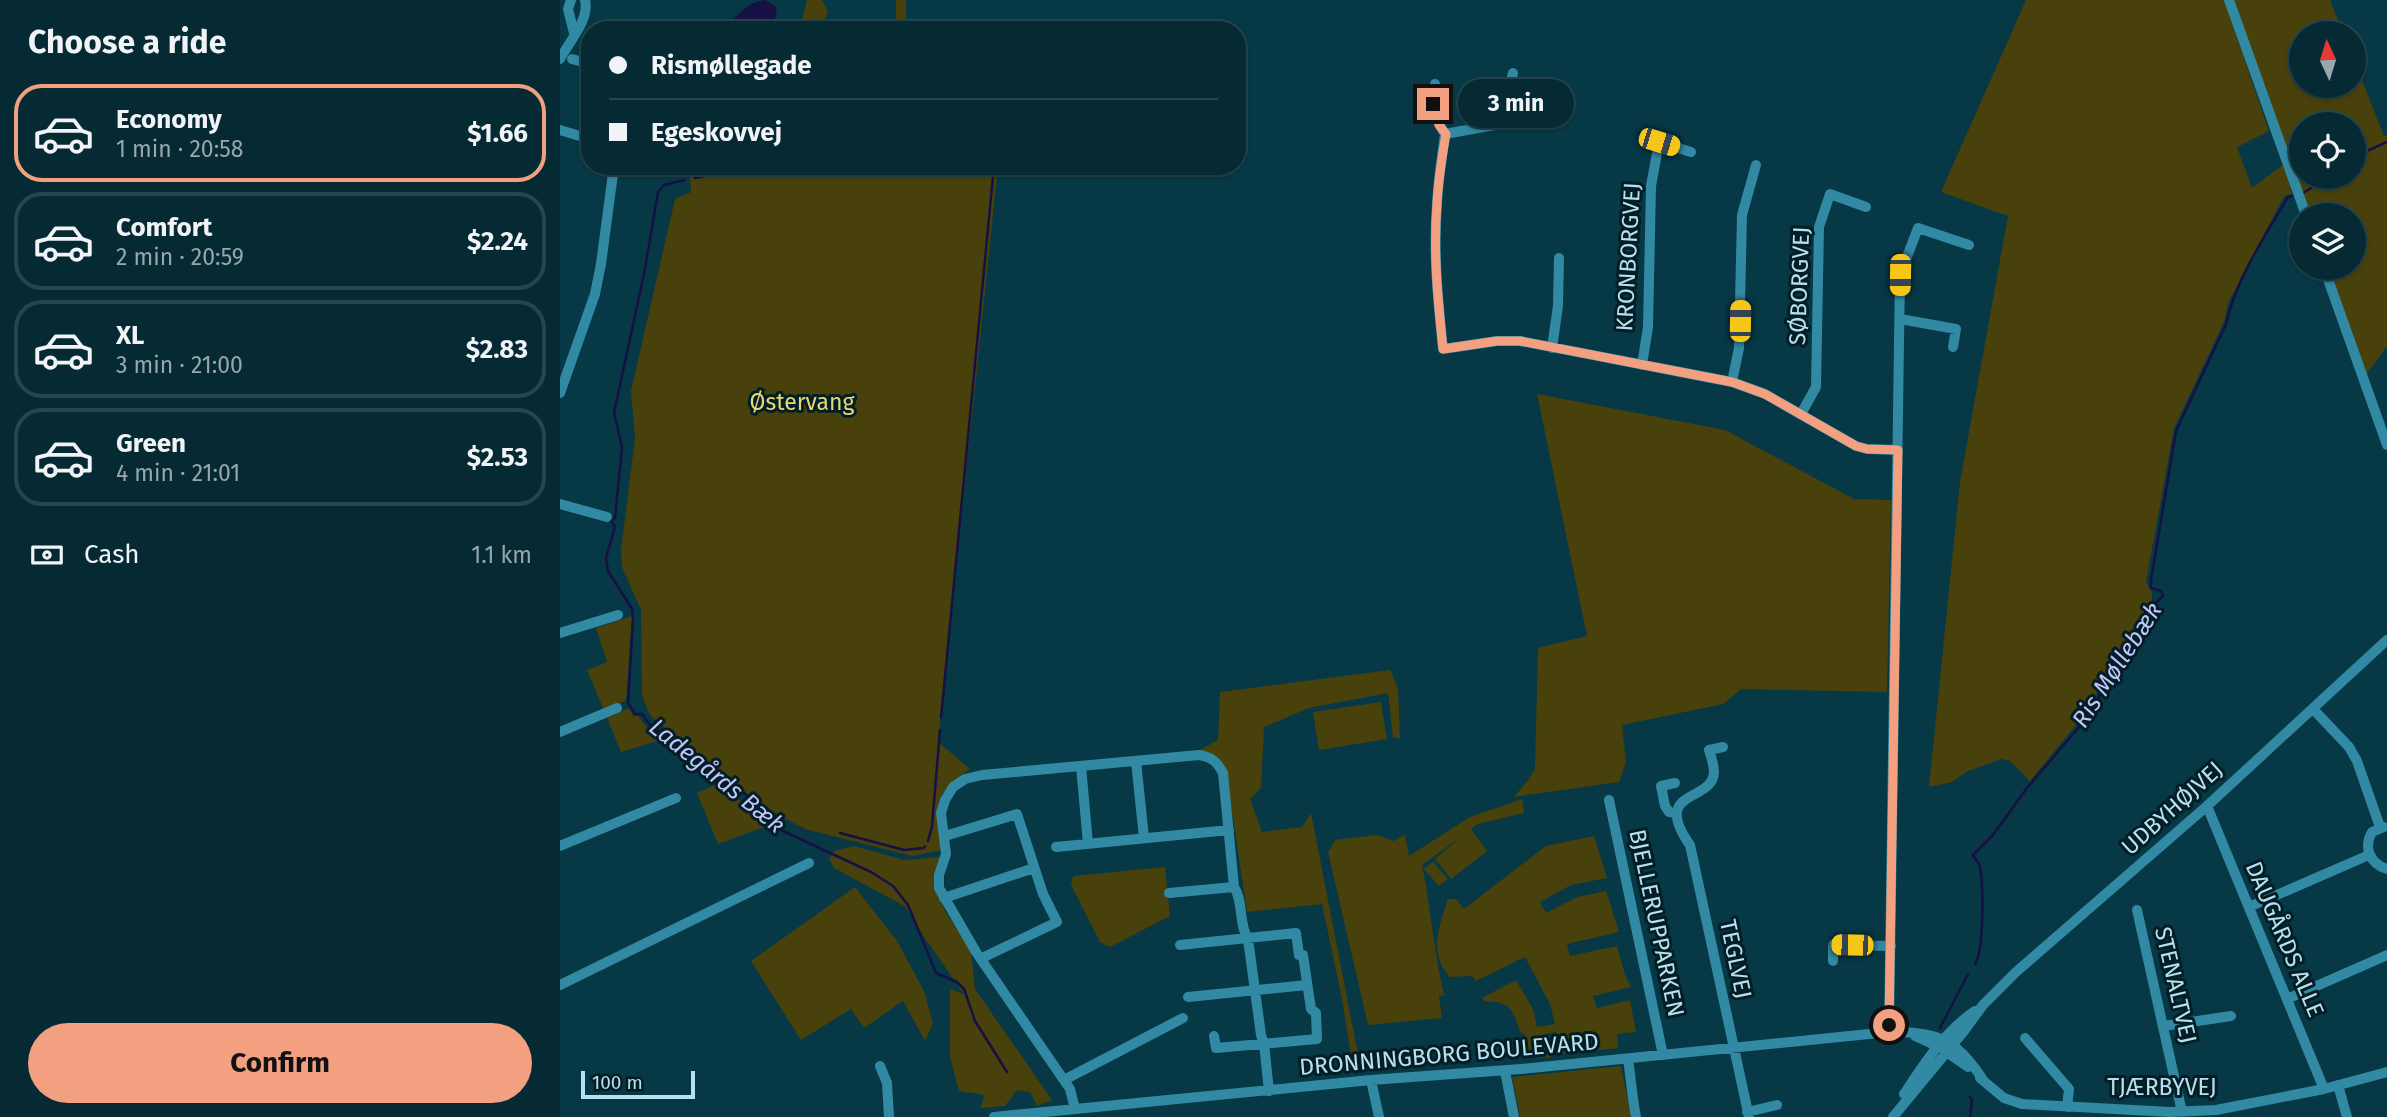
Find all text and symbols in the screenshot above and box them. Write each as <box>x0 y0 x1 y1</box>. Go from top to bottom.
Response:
north arrow <box>2289 21 2366 98</box>
map controls <box>2289 21 2366 280</box>
text: Choose a ride <box>28 23 226 61</box>
text: Rismøllegade <box>651 50 812 81</box>
callout: 3 min <box>1458 80 1573 128</box>
route end <box>1417 88 1449 120</box>
text: 3 min <box>1488 89 1544 117</box>
icon: car <box>32 102 95 165</box>
text: Economy <box>116 104 222 135</box>
button: locate <box>2289 112 2366 189</box>
text: Egeskovvej <box>651 117 782 148</box>
text: $1.66 <box>467 118 528 149</box>
car <box>1636 126 1683 158</box>
text: 1 min · 20:58 <box>116 135 243 163</box>
street label: KRONBORGVEJ <box>1610 182 1646 332</box>
button: layers <box>2289 203 2366 280</box>
icon: car <box>32 210 95 273</box>
text: Comfort <box>116 212 212 243</box>
text: $2.24 <box>467 226 528 257</box>
street label: SØBORGVEJ <box>1783 226 1815 346</box>
text: 2 min · 20:59 <box>116 243 244 271</box>
car <box>1890 254 1911 296</box>
car <box>1730 300 1751 342</box>
icon: car <box>32 318 95 381</box>
text: XL <box>116 320 144 351</box>
text: $2.83 <box>466 334 528 365</box>
text: 3 min · 21:00 <box>116 351 243 379</box>
park label: Østervang <box>750 388 854 416</box>
icon: car <box>32 426 95 489</box>
text: Green <box>116 428 186 459</box>
text: $2.53 <box>467 442 528 473</box>
text: 4 min · 21:01 <box>116 459 240 487</box>
icon: cash <box>28 536 66 574</box>
text: Cash <box>84 539 140 570</box>
text: 1.1 km <box>471 541 532 569</box>
water label: Ris Møllebæk <box>2066 597 2168 733</box>
water label: Ladegårds Bæk <box>644 713 790 839</box>
street label: UDBYHØJVEJ <box>2116 755 2228 861</box>
street label: BJELLERUPPARKEN <box>1623 827 1691 1019</box>
street label: DAUGÅRDS ALLE <box>2240 856 2332 1021</box>
street label: TEGLVEJ <box>1714 917 1758 1001</box>
street label: STENALTVEJ <box>2149 924 2203 1046</box>
car <box>1831 934 1874 956</box>
route start <box>1873 1009 1905 1041</box>
button: Confirm <box>28 1023 532 1103</box>
street label: DRONNINGBORG BOULEVARD <box>1298 1027 1600 1081</box>
scale bar <box>581 1068 695 1100</box>
text: 100 m <box>592 1071 643 1094</box>
street label: TJÆRBYVEJ <box>2107 1073 2217 1101</box>

